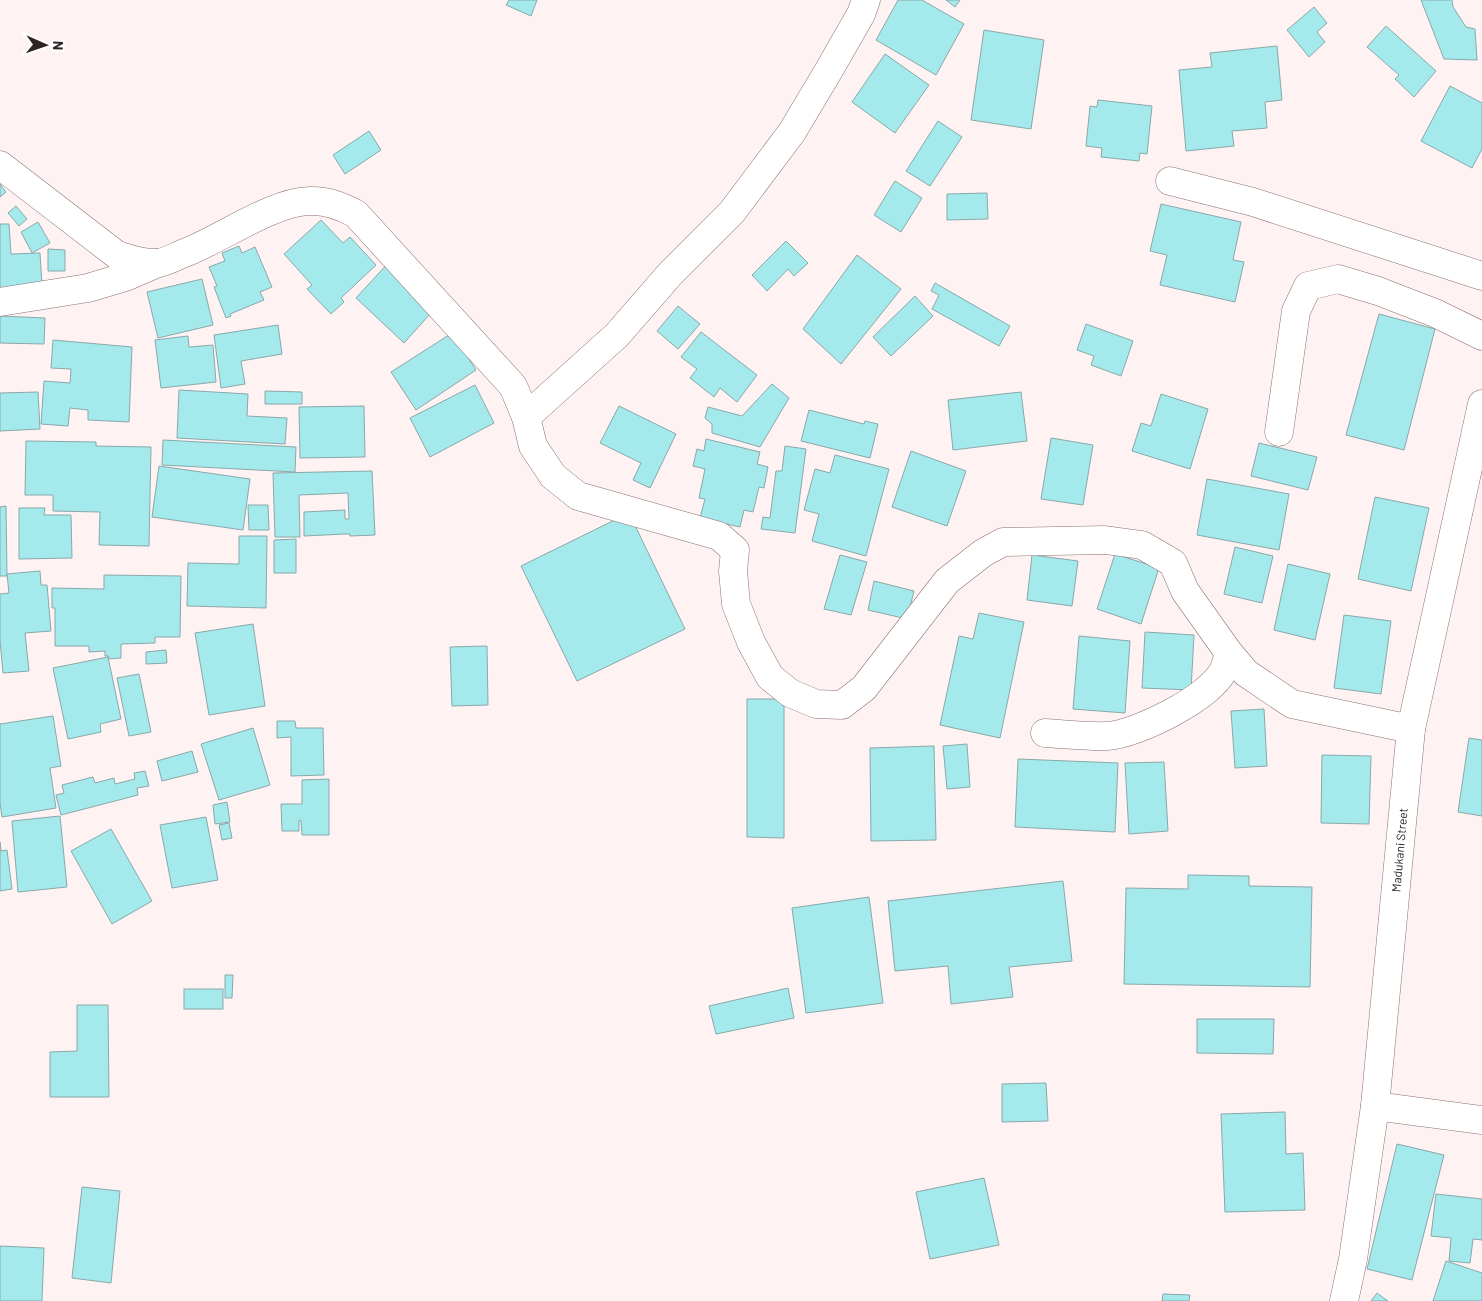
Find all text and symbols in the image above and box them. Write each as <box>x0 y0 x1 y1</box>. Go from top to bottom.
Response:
north arrow <box>20 20 70 70</box>
text: N <box>50 41 67 50</box>
street label: Madukani Street <box>1388 807 1410 893</box>

